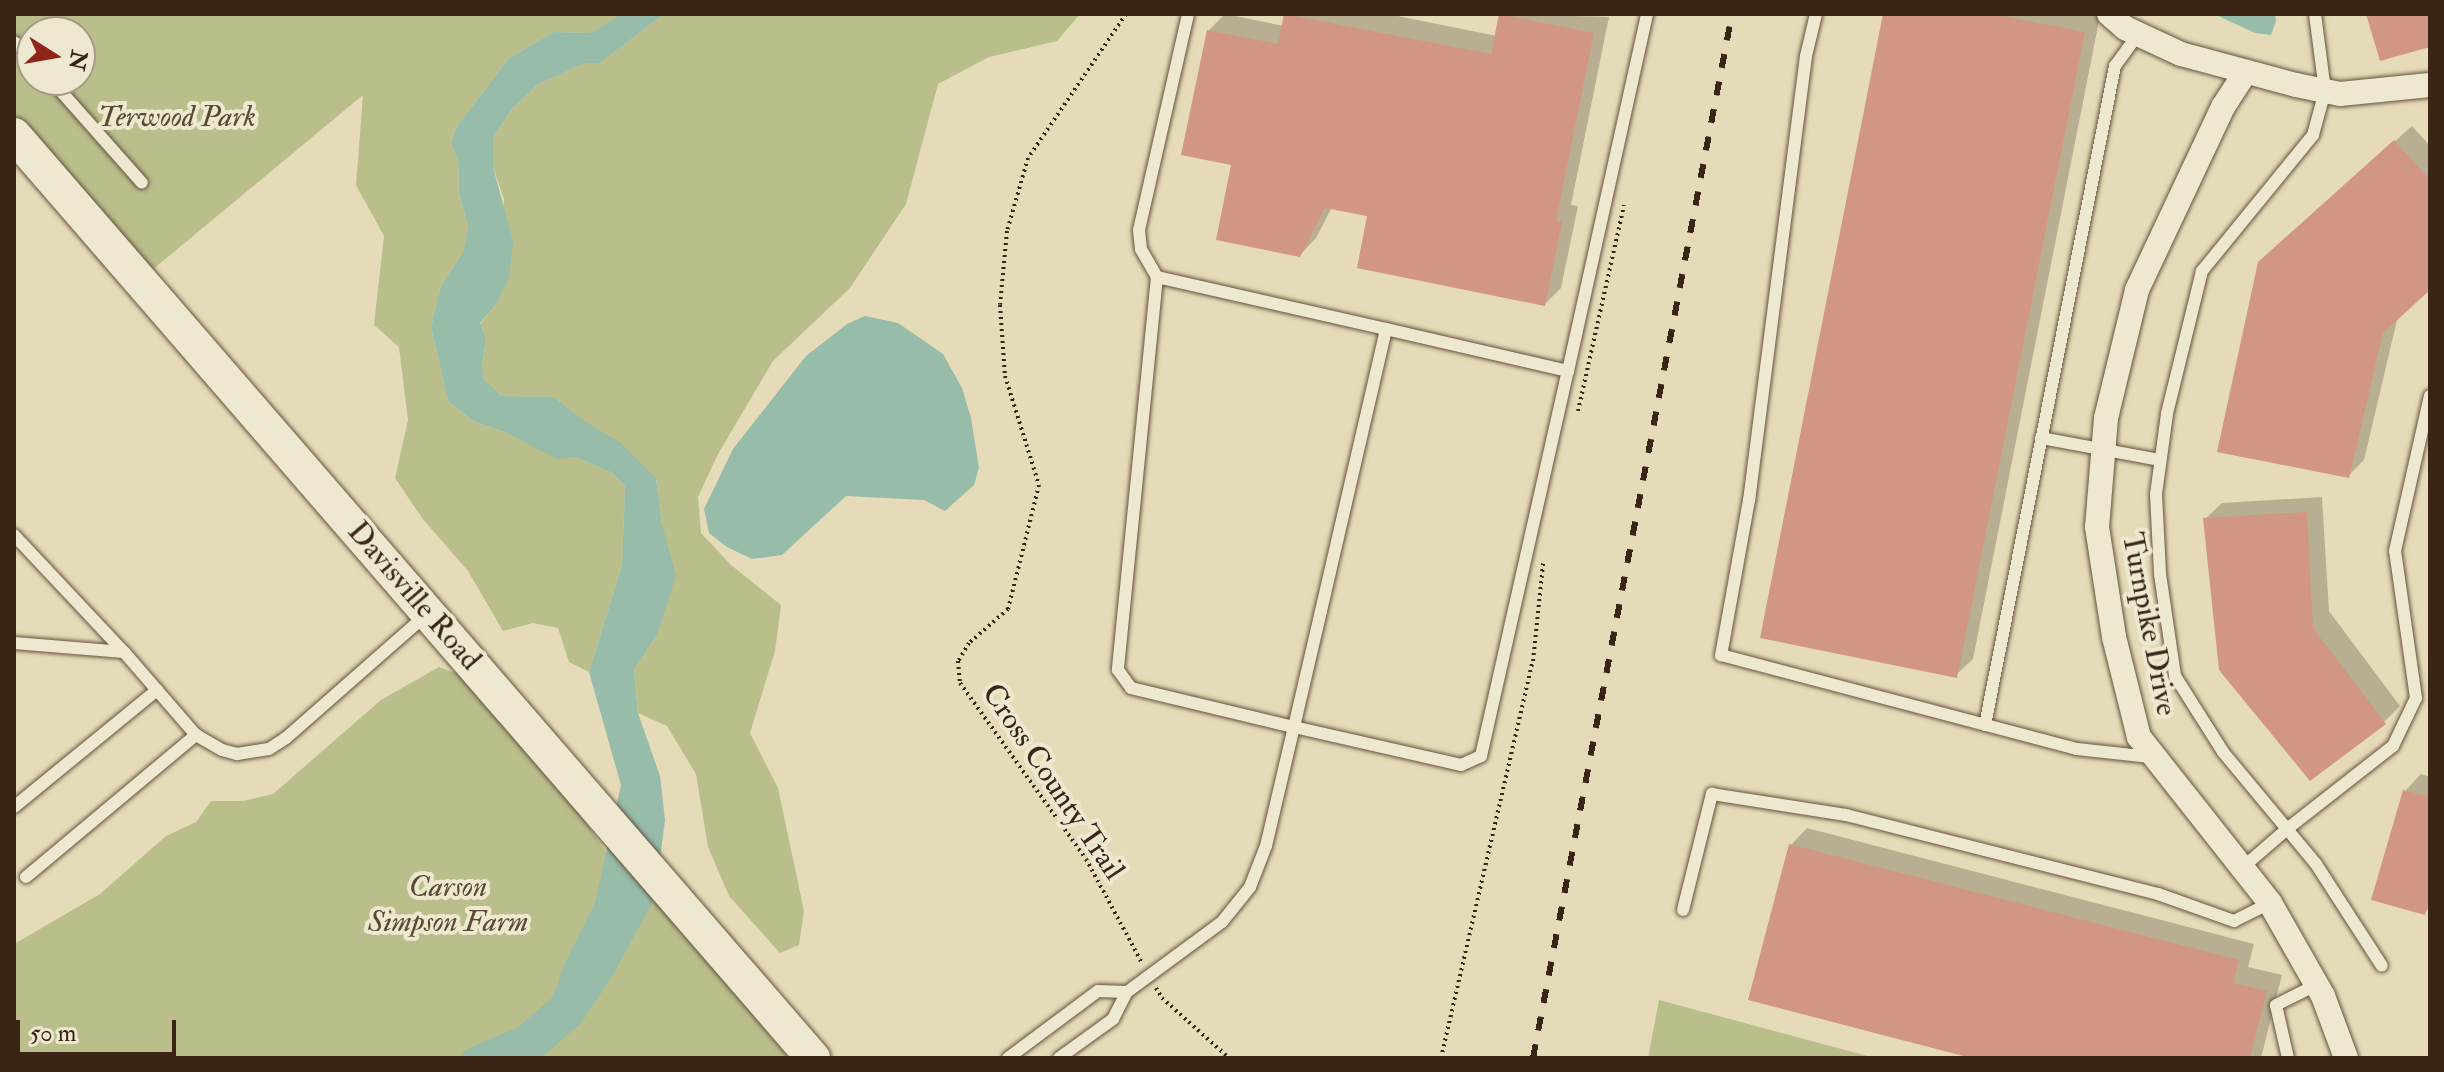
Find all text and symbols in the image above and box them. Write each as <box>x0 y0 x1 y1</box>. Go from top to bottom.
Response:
north arrow <box>16 16 96 96</box>
text: N <box>62 48 93 73</box>
park label: Terwood Park <box>98 99 256 135</box>
street label: Davisville Road <box>340 514 488 678</box>
street label: Turnpike Drive <box>2114 529 2184 719</box>
street label: Cross County Trail <box>974 677 1132 887</box>
park label: Carson Simpson Farm <box>368 869 528 940</box>
scale bar <box>20 1004 180 1054</box>
text: 50 m <box>30 1018 76 1049</box>

